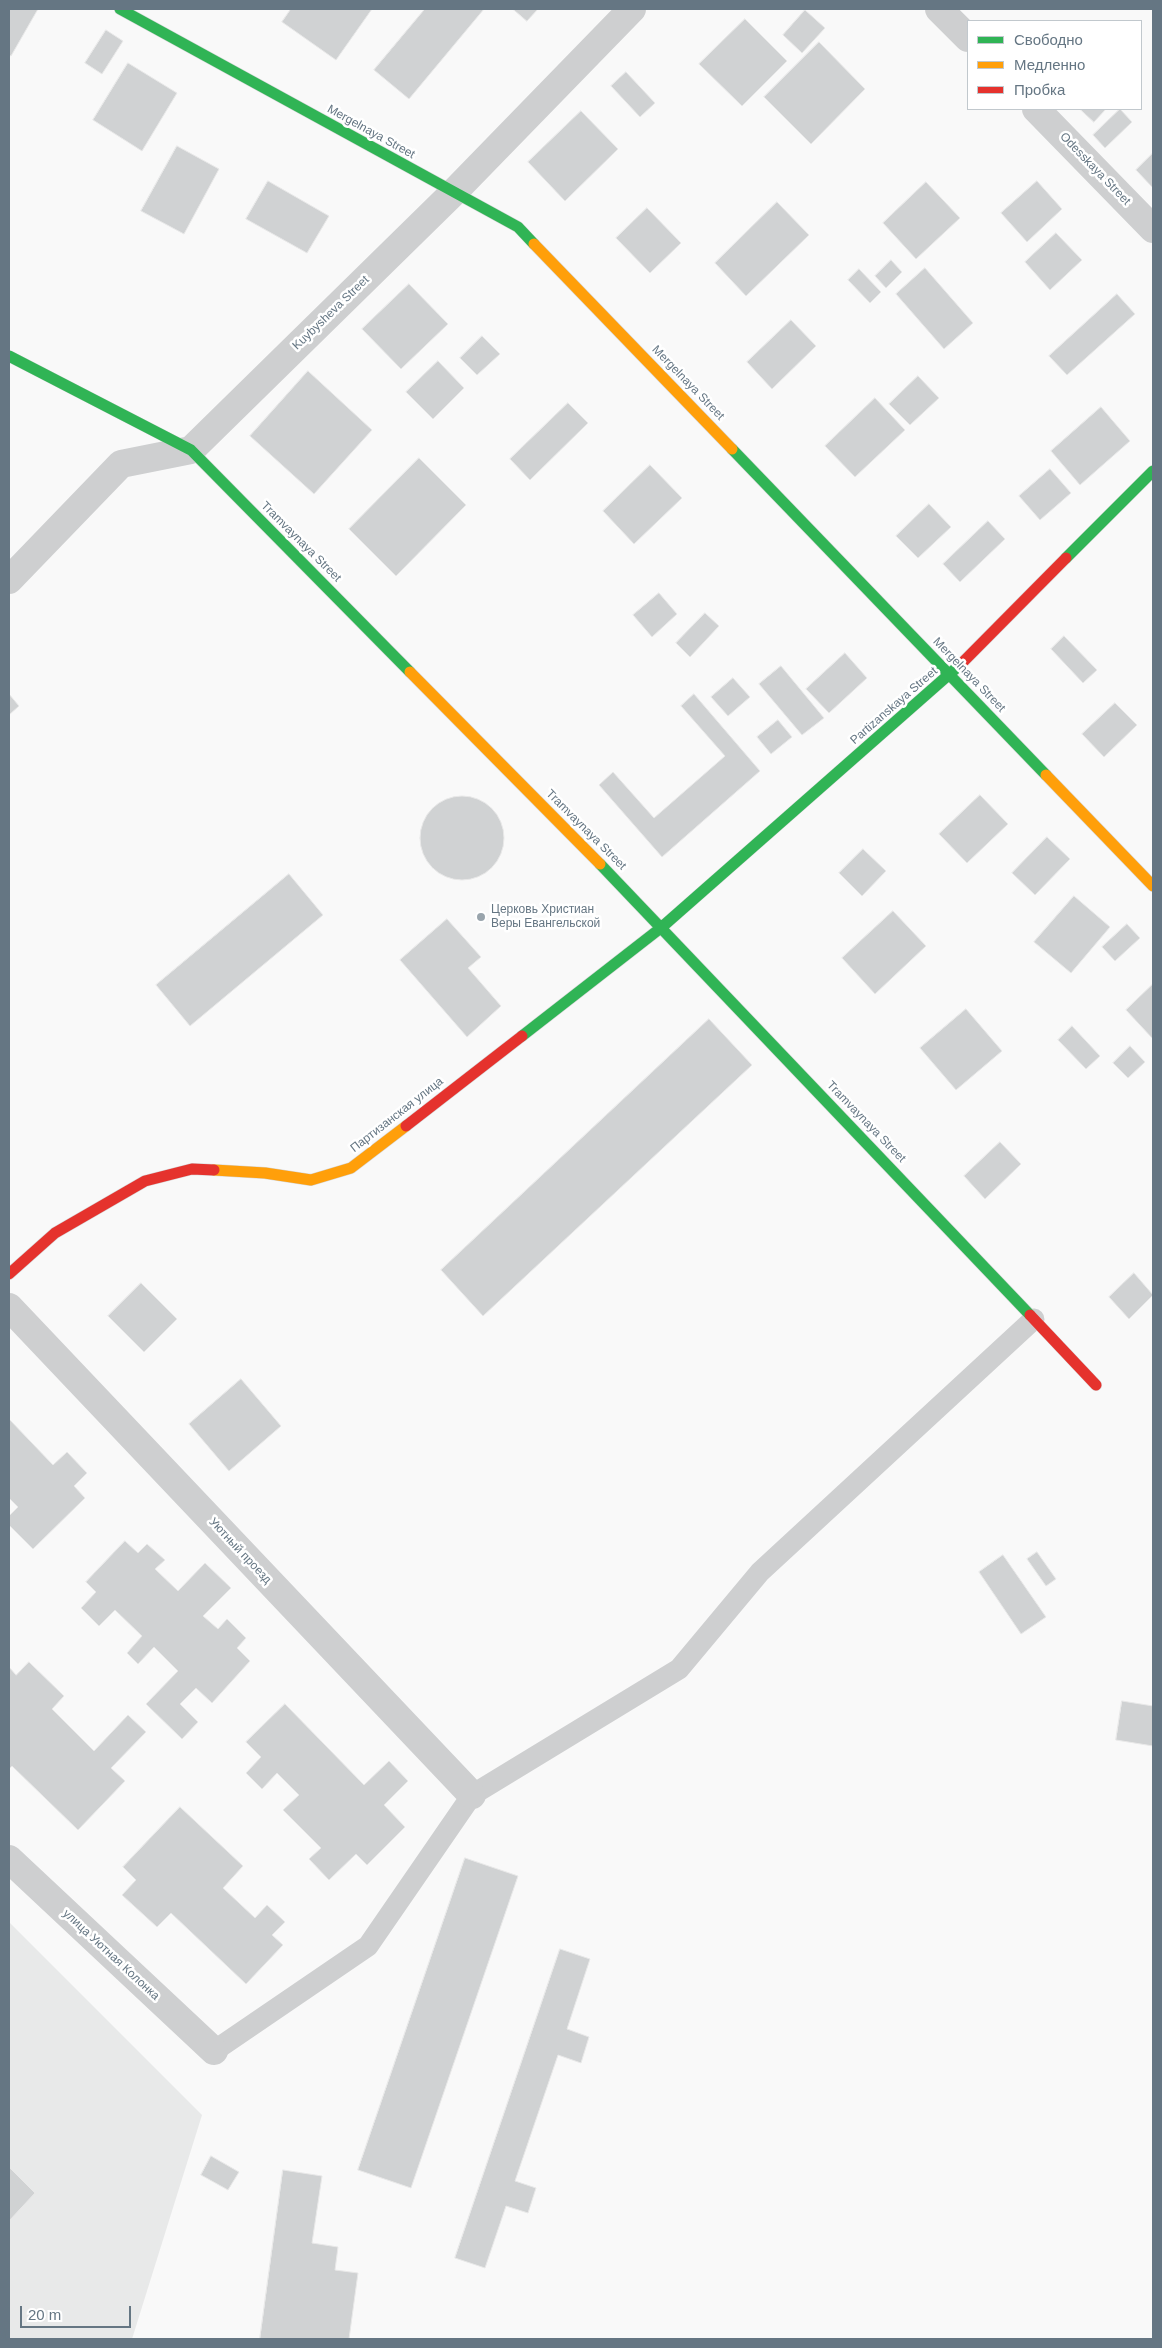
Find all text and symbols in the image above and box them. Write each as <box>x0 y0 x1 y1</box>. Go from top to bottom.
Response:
legend <box>967 20 1142 110</box>
text: Свободно <box>1014 31 1083 48</box>
text: Медленно <box>1014 56 1085 73</box>
text: Пробка <box>1014 81 1065 98</box>
street label: Mergelnaya Street <box>325 102 417 162</box>
street label: Odesskaya Street <box>1057 130 1133 208</box>
street label: Kuybysheva Street <box>290 273 372 353</box>
street label: Mergelnaya Street <box>649 343 727 423</box>
street label: Tramvaynaya Street <box>258 499 344 585</box>
street label: Mergelnaya Street <box>930 635 1008 715</box>
street label: Partizanskaya Street <box>847 664 941 748</box>
street label: Tramvaynaya Street <box>543 787 629 873</box>
place label: Церковь Христиан Веры Евангельской <box>491 903 600 931</box>
marker: Церковь Христиан Веры Евангельской <box>475 911 487 923</box>
street label: Партизанская улица <box>348 1074 446 1156</box>
street label: Tramvaynaya Street <box>823 1078 909 1166</box>
street label: Уютный проезд <box>206 1515 274 1587</box>
street label: улица Уютная Колонка <box>60 1906 162 2004</box>
scale bar <box>22 2296 134 2328</box>
text: 20 m <box>28 2306 61 2323</box>

